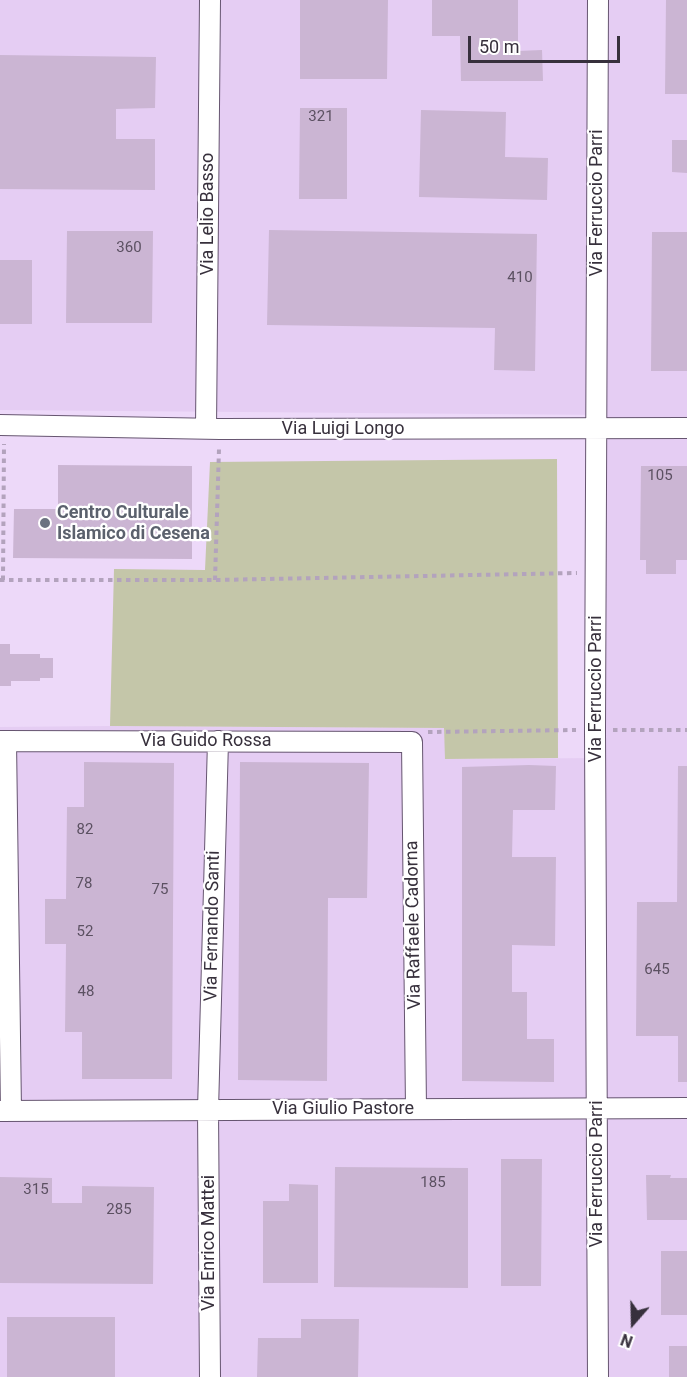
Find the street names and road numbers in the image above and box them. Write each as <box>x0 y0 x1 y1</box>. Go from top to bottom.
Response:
street label: Via Ferruccio Parri <box>586 129 608 277</box>
street label: Via Lelio Basso <box>197 153 219 275</box>
street label: Via Luigi Longo <box>282 418 404 440</box>
street label: Via Ferruccio Parri <box>585 615 607 763</box>
street label: Via Guido Rossa <box>140 730 272 752</box>
street label: Via Raffaele Cadorna <box>402 840 426 1010</box>
street label: Via Fernando Santi <box>201 850 225 1002</box>
street label: Via Giulio Pastore <box>272 1098 414 1120</box>
street label: Via Ferruccio Parri <box>586 1100 608 1248</box>
street label: Via Enrico Mattei <box>198 1175 220 1311</box>

